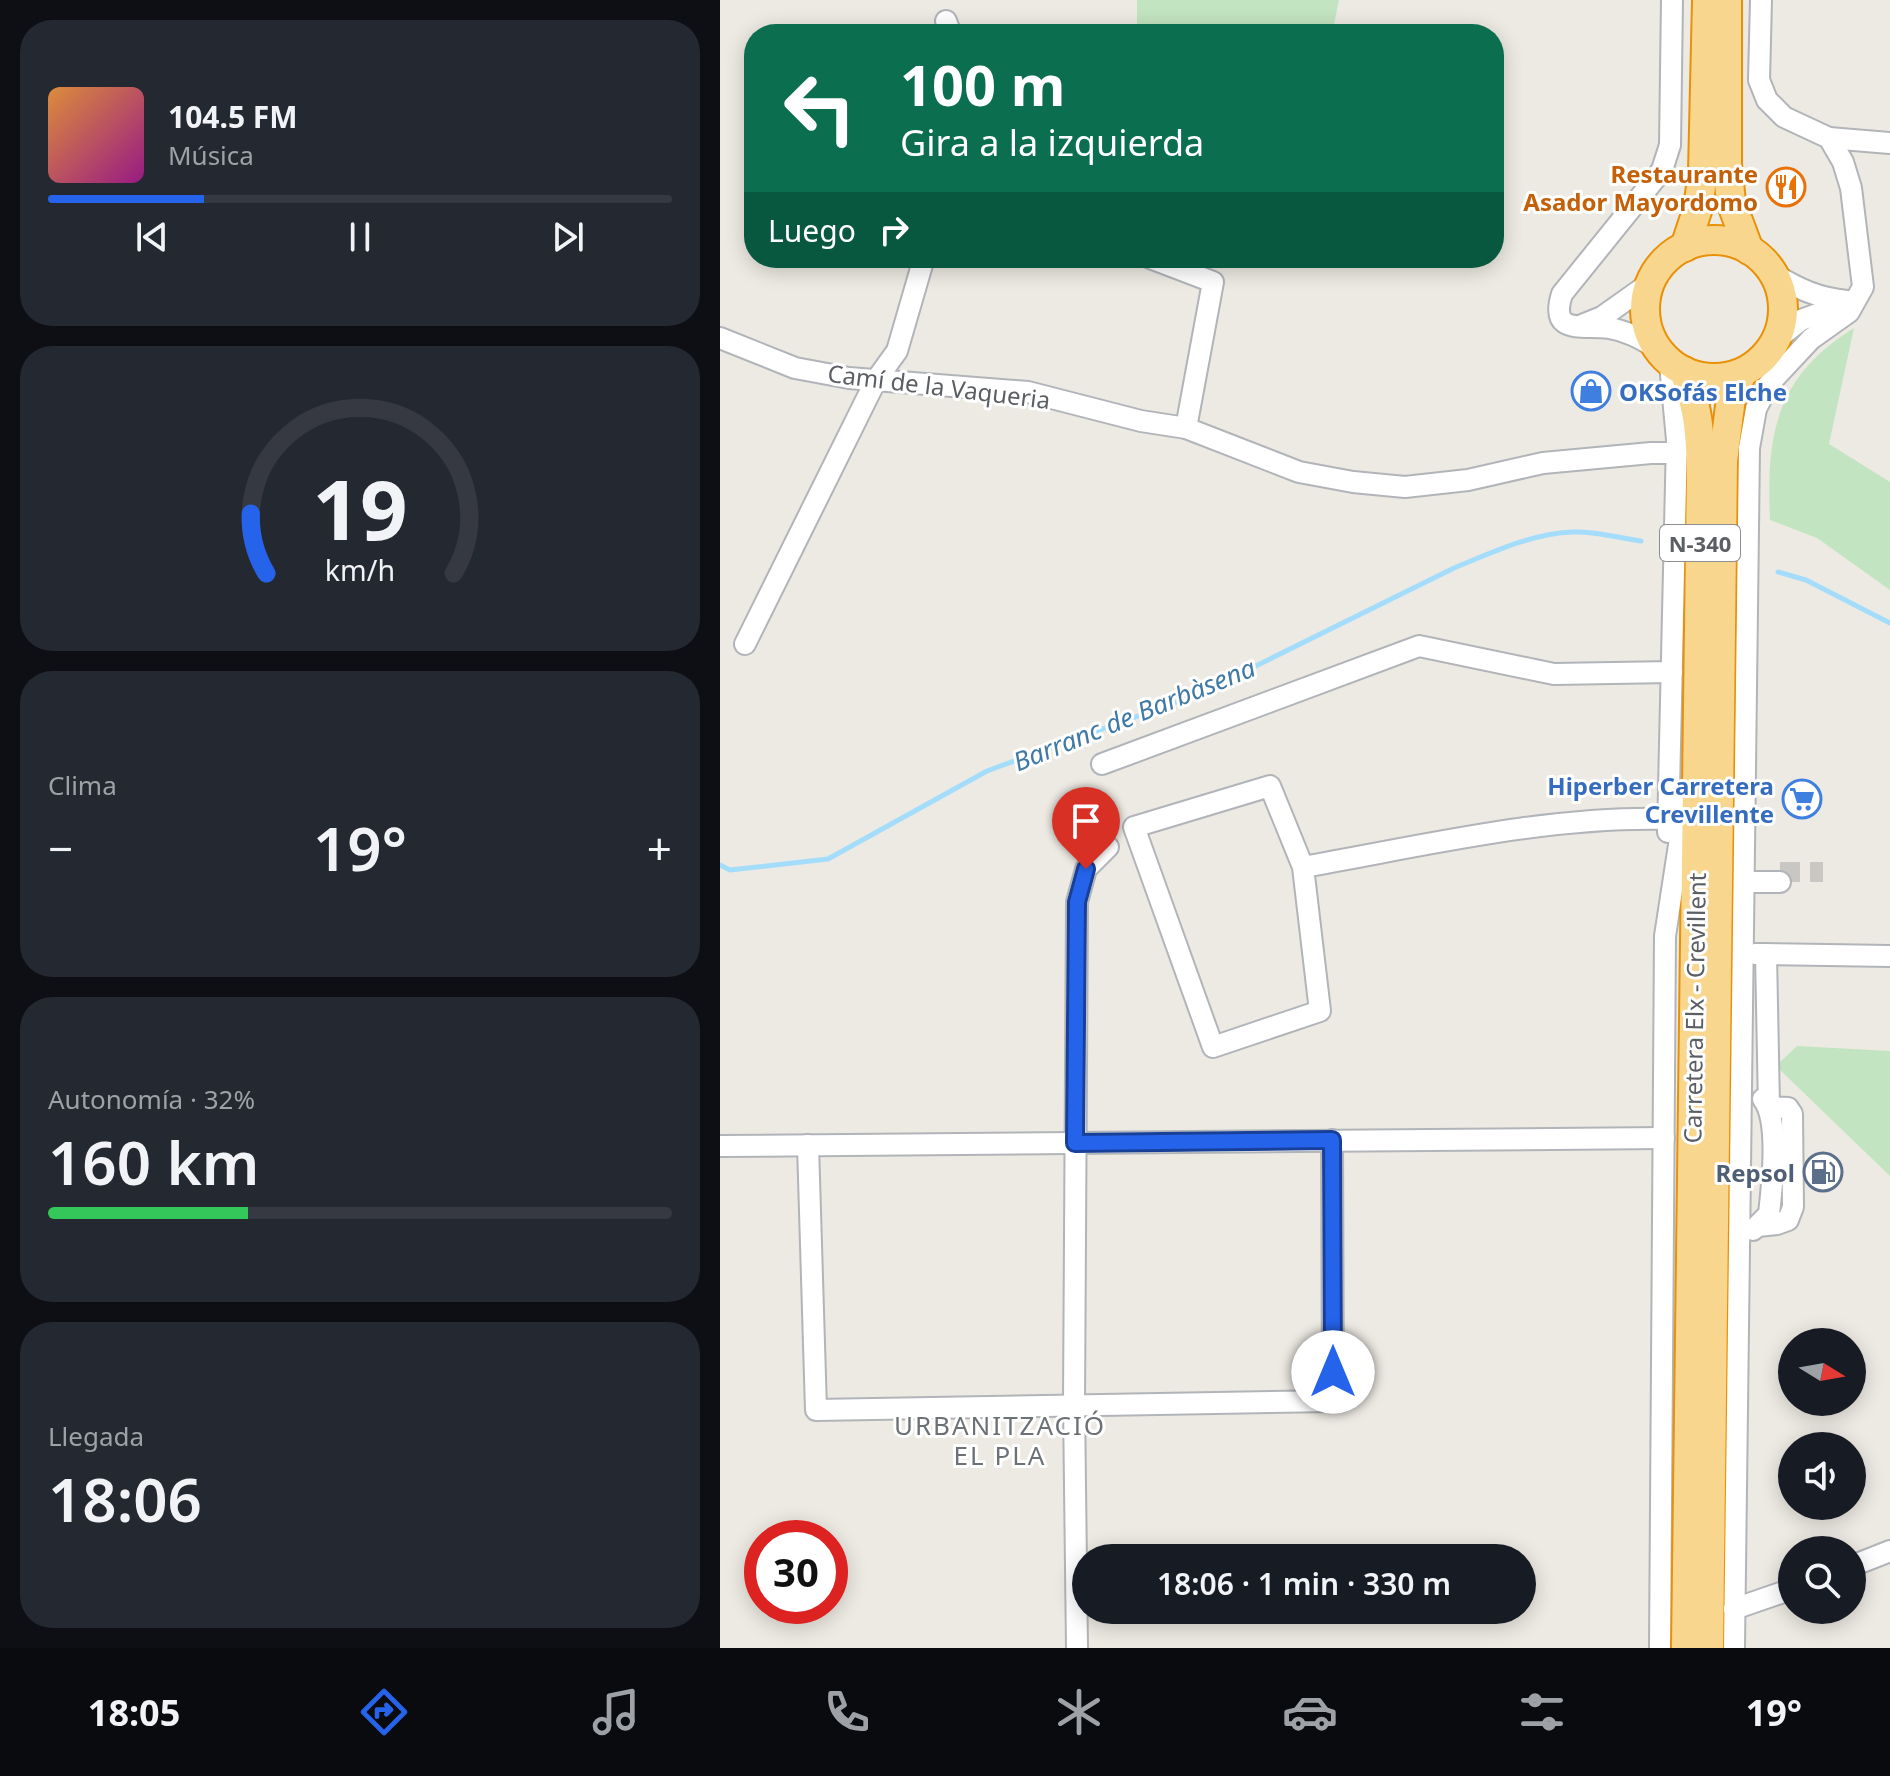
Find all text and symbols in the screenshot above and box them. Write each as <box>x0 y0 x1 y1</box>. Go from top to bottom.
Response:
text: 100 m <box>900 46 1065 122</box>
icon: left <box>768 56 872 160</box>
text: 104.5 FM <box>168 96 298 137</box>
text: Gira a la izquierda <box>900 118 1204 167</box>
text: Música <box>168 137 254 173</box>
place label: Restaurante Asador Mayordomo <box>1523 157 1758 218</box>
restaurant icon: Restaurante Asador Mayordomo <box>1765 166 1807 208</box>
icon: right <box>872 208 916 252</box>
text: Luego <box>768 210 856 251</box>
icon: previous <box>130 215 174 259</box>
icon: pause <box>338 215 382 259</box>
icon: next <box>546 215 590 259</box>
street label: Camí de la Vaqueria <box>826 356 1052 416</box>
shop icon: OKSofás Elche <box>1570 370 1612 412</box>
place label: OKSofás Elche <box>1619 375 1787 408</box>
text: 19 <box>312 451 408 564</box>
road number: N-340 <box>1660 525 1740 561</box>
text: km/h <box>325 551 395 590</box>
water label: Barranc de Barbàsena <box>1008 649 1261 779</box>
text: Clima <box>48 767 117 803</box>
place label: Hiperber Carretera Crevillente <box>1547 769 1774 830</box>
supermarket icon: Hiperber Carretera Crevillente <box>1781 778 1823 820</box>
pin <box>1052 787 1120 869</box>
icon: arrive <box>1064 799 1108 843</box>
text: 19° <box>313 807 407 889</box>
text: − <box>48 818 73 878</box>
text: + <box>647 818 672 878</box>
street label: Carretera Elx - Crevillent <box>1675 872 1713 1144</box>
text: Autonomía · 32% <box>48 1081 255 1117</box>
text: 160 km <box>48 1121 259 1203</box>
fuel station icon: Repsol <box>1802 1151 1844 1193</box>
place label: Repsol <box>1716 1156 1795 1189</box>
north arrow <box>1778 1328 1866 1416</box>
map controls <box>1778 1328 1866 1624</box>
position arrow <box>1291 1330 1375 1414</box>
district label: URBANITZACIÓ EL PLA <box>894 1407 1106 1473</box>
text: Llegada <box>48 1418 144 1454</box>
button: sound <box>1778 1432 1866 1520</box>
text: 18:06 <box>48 1458 202 1540</box>
speed limit sign: 30 <box>744 1520 848 1624</box>
button: search <box>1778 1536 1866 1624</box>
text: 18:06 · 1 min · 330 m <box>1157 1563 1451 1604</box>
icon: directions <box>356 1684 412 1740</box>
icon: music <box>588 1684 644 1740</box>
icon: phone <box>819 1684 875 1740</box>
icon: climate <box>1051 1684 1107 1740</box>
icon: car <box>1282 1684 1338 1740</box>
icon: filters <box>1514 1684 1570 1740</box>
text: 18:05 <box>88 1688 180 1737</box>
text: 19° <box>1746 1688 1802 1737</box>

